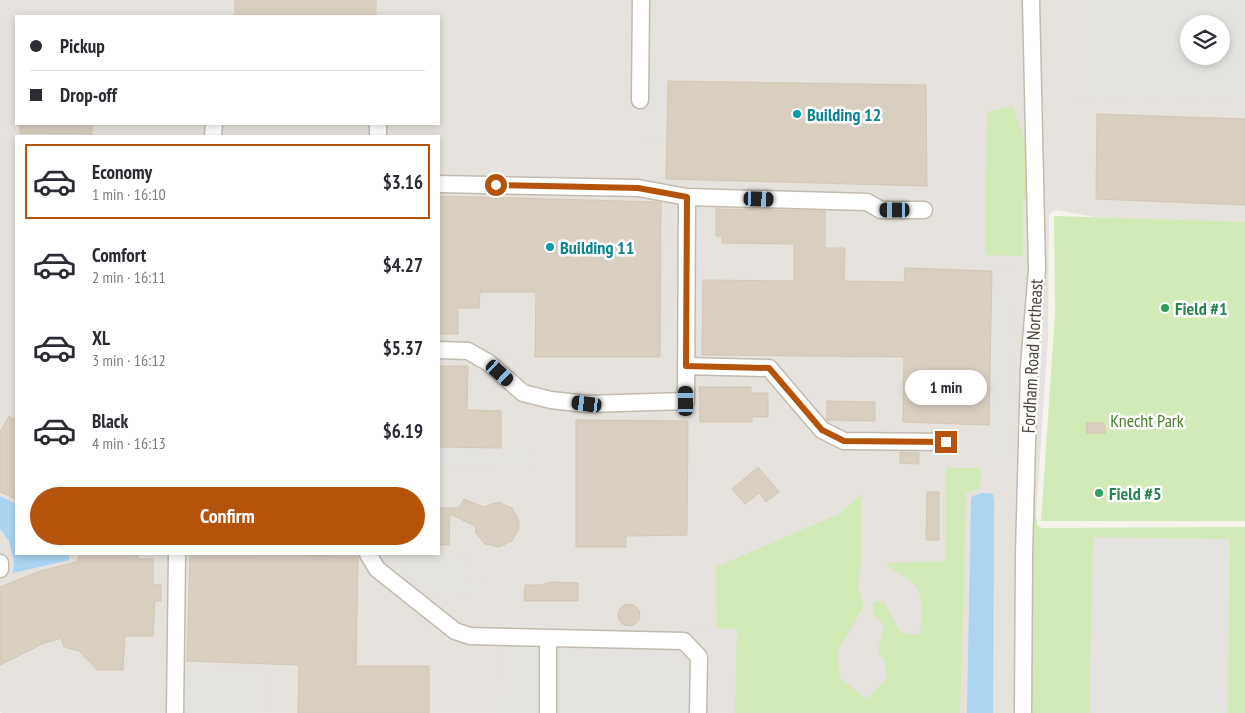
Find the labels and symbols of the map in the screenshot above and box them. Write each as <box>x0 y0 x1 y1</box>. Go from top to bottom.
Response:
place label: Building 12 <box>807 103 881 126</box>
marker: Building 12 <box>791 108 803 120</box>
route start <box>485 174 507 196</box>
car <box>743 191 774 207</box>
car <box>880 203 910 218</box>
place label: Building 11 <box>560 236 634 259</box>
marker: Building 11 <box>544 241 556 253</box>
street label: Fordham Road Northeast <box>1016 278 1048 434</box>
place label: Field #1 <box>1175 297 1228 320</box>
marker: Field #1 <box>1159 302 1171 314</box>
car <box>483 357 516 389</box>
callout: 1 min <box>905 370 987 404</box>
car <box>678 386 693 416</box>
car <box>571 395 602 413</box>
park label: Knecht Park <box>1110 409 1184 432</box>
route end <box>935 431 957 453</box>
place label: Field #5 <box>1109 482 1162 505</box>
marker: Field #5 <box>1093 487 1105 499</box>

